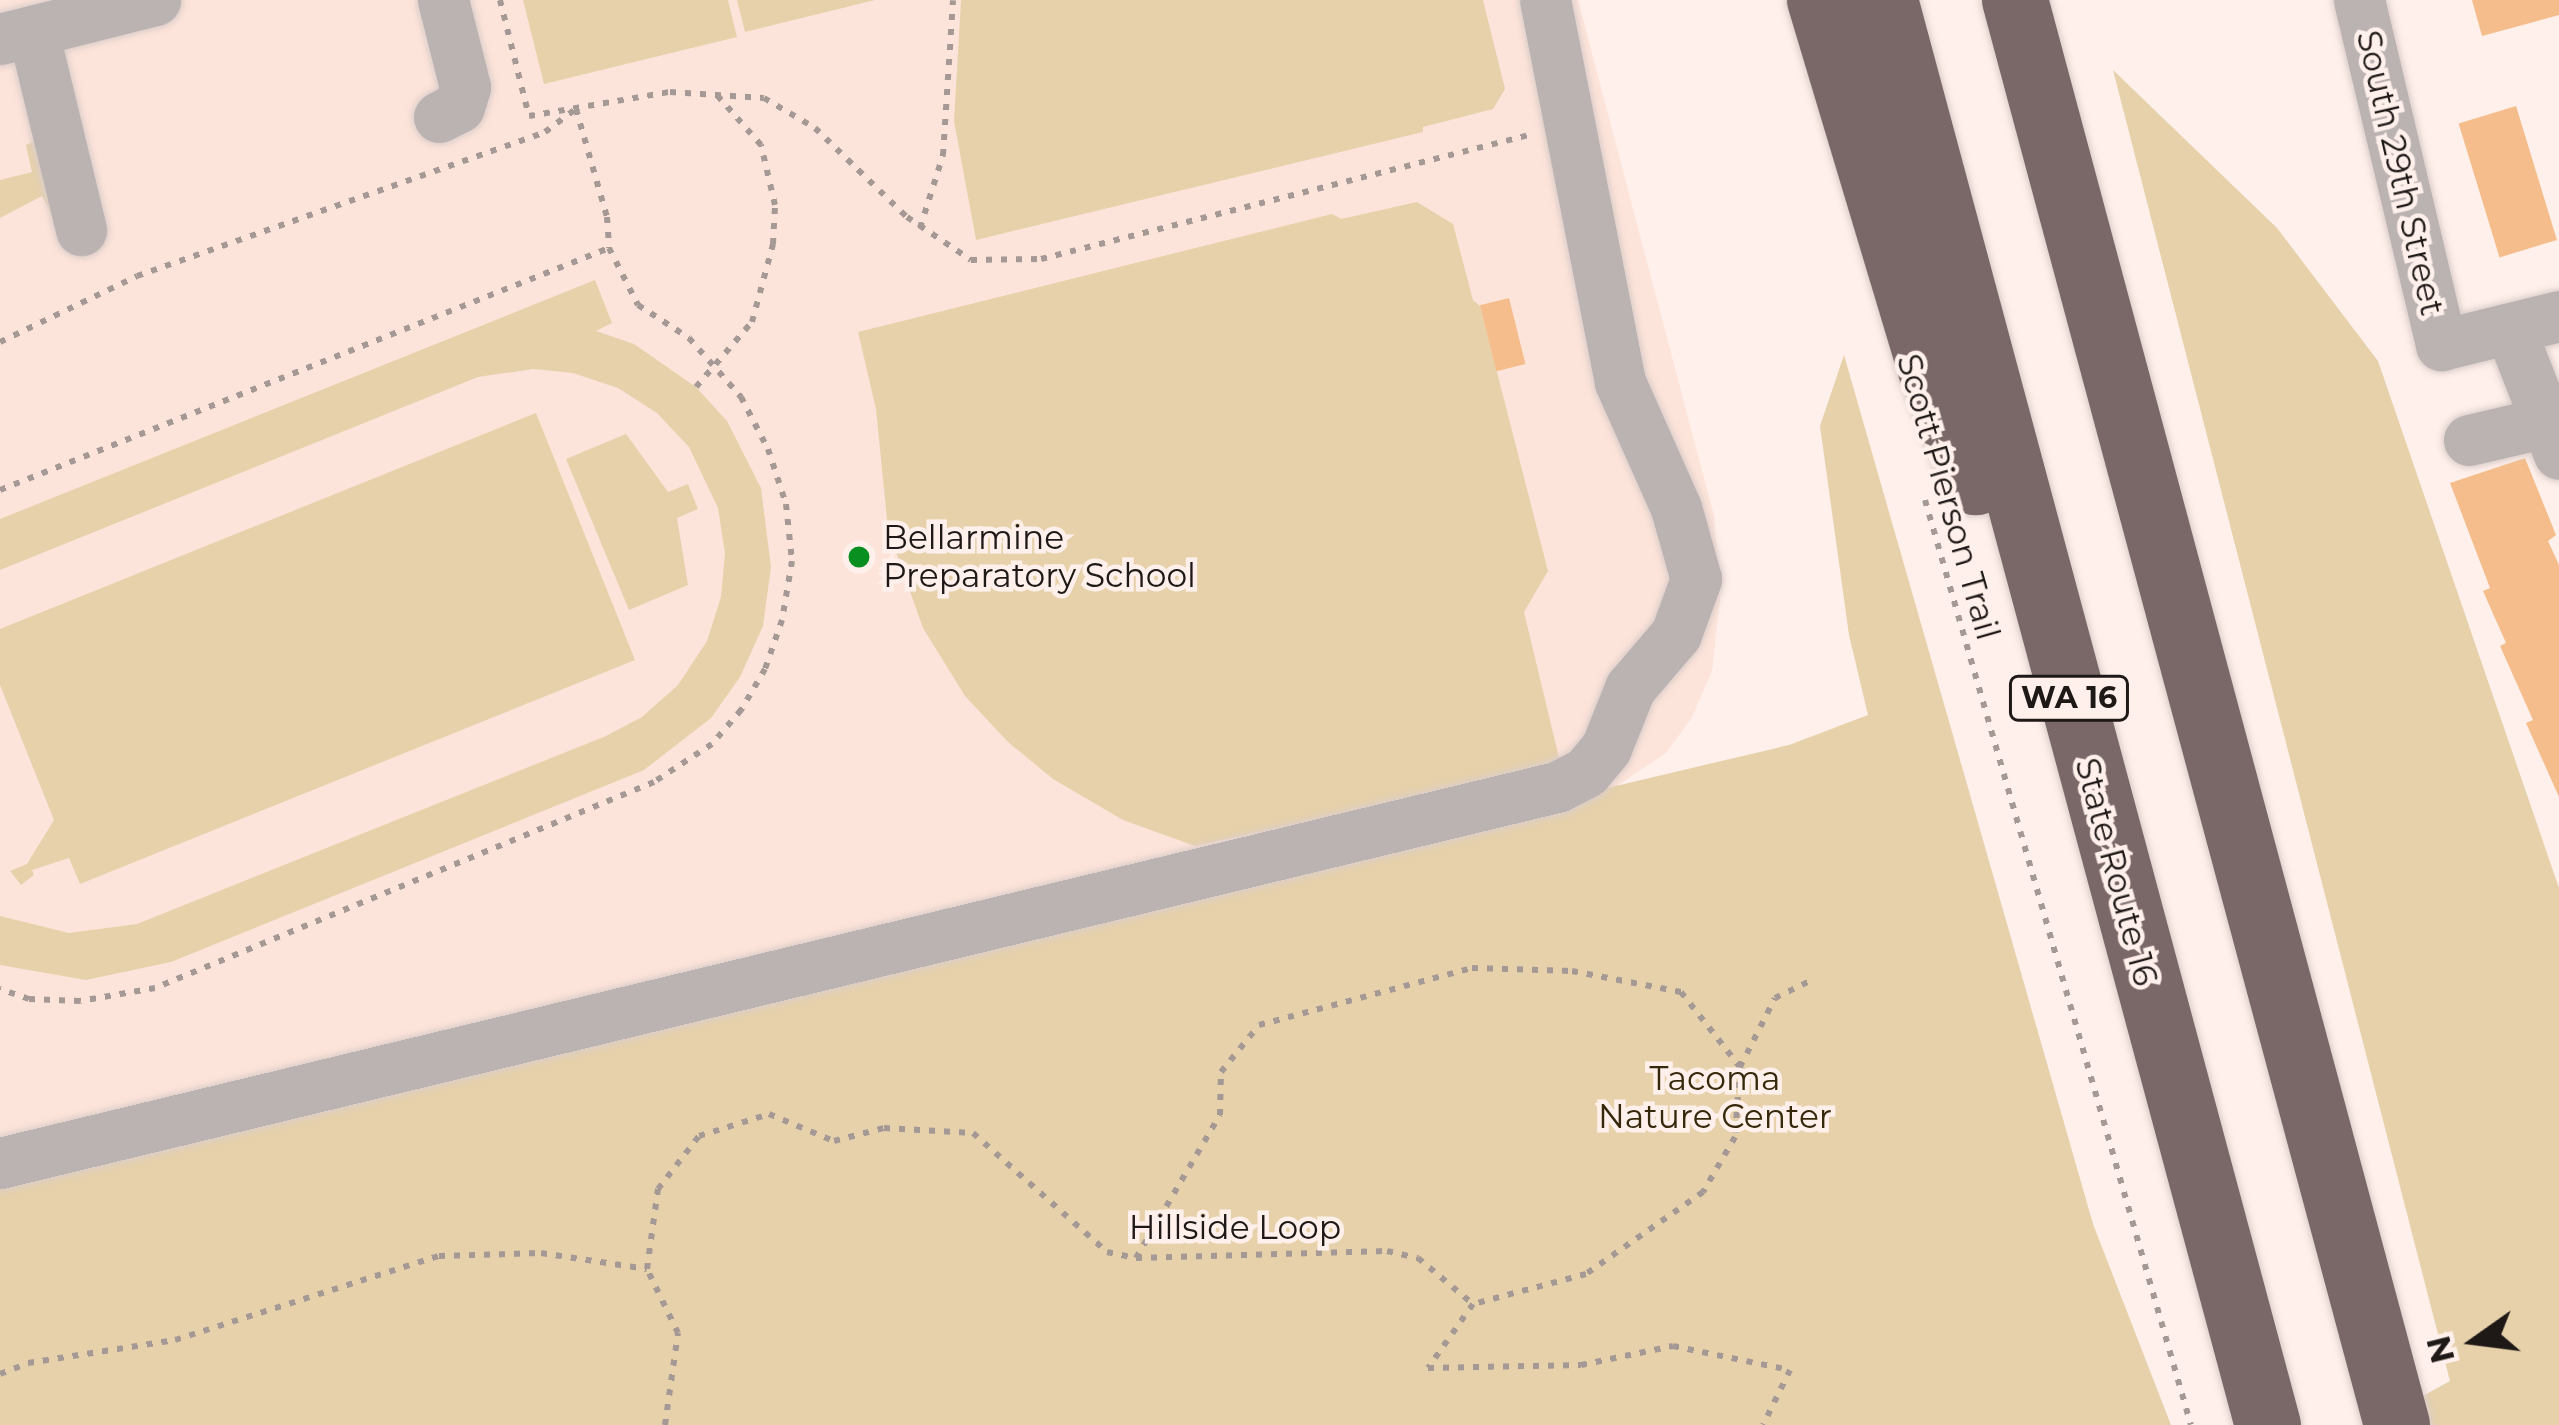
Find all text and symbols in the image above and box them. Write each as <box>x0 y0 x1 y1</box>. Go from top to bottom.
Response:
street label: South 29th Street <box>2348 27 2452 319</box>
street label: Scott Pierson Trail <box>1888 350 2008 644</box>
place label: Bellarmine Preparatory School <box>883 518 1196 596</box>
marker: Bellarmine Preparatory School <box>846 544 872 570</box>
road number: WA 16 <box>2006 674 2132 722</box>
street label: State Route 16 <box>2067 754 2165 990</box>
park label: Tacoma Nature Center <box>1598 1059 1832 1137</box>
street label: Hillside Loop <box>1129 1208 1341 1248</box>
north arrow <box>2415 1281 2535 1401</box>
text: N <box>2417 1332 2463 1367</box>

